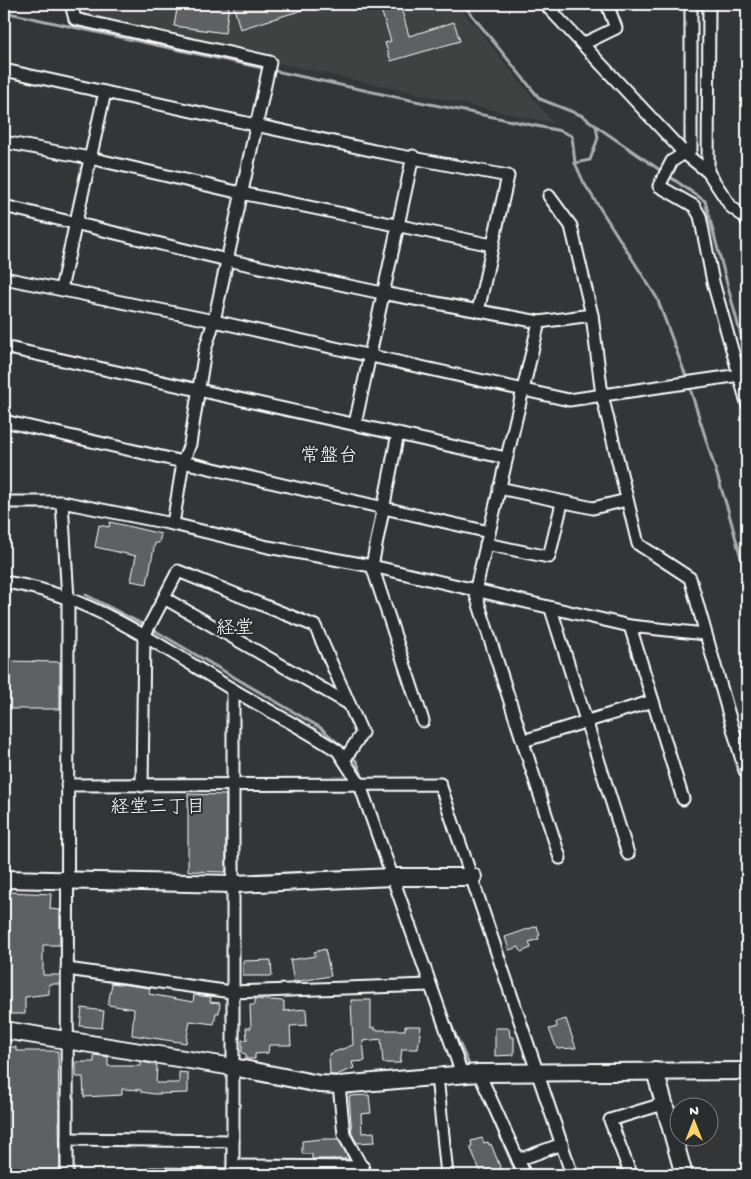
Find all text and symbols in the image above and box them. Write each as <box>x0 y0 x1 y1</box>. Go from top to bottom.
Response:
district label: 常盤台 <box>300 445 358 469</box>
district label: 経堂 <box>216 617 254 641</box>
district label: 経堂三丁目 <box>110 796 206 820</box>
north arrow <box>668 1096 718 1146</box>
text: N <box>689 1103 699 1120</box>

